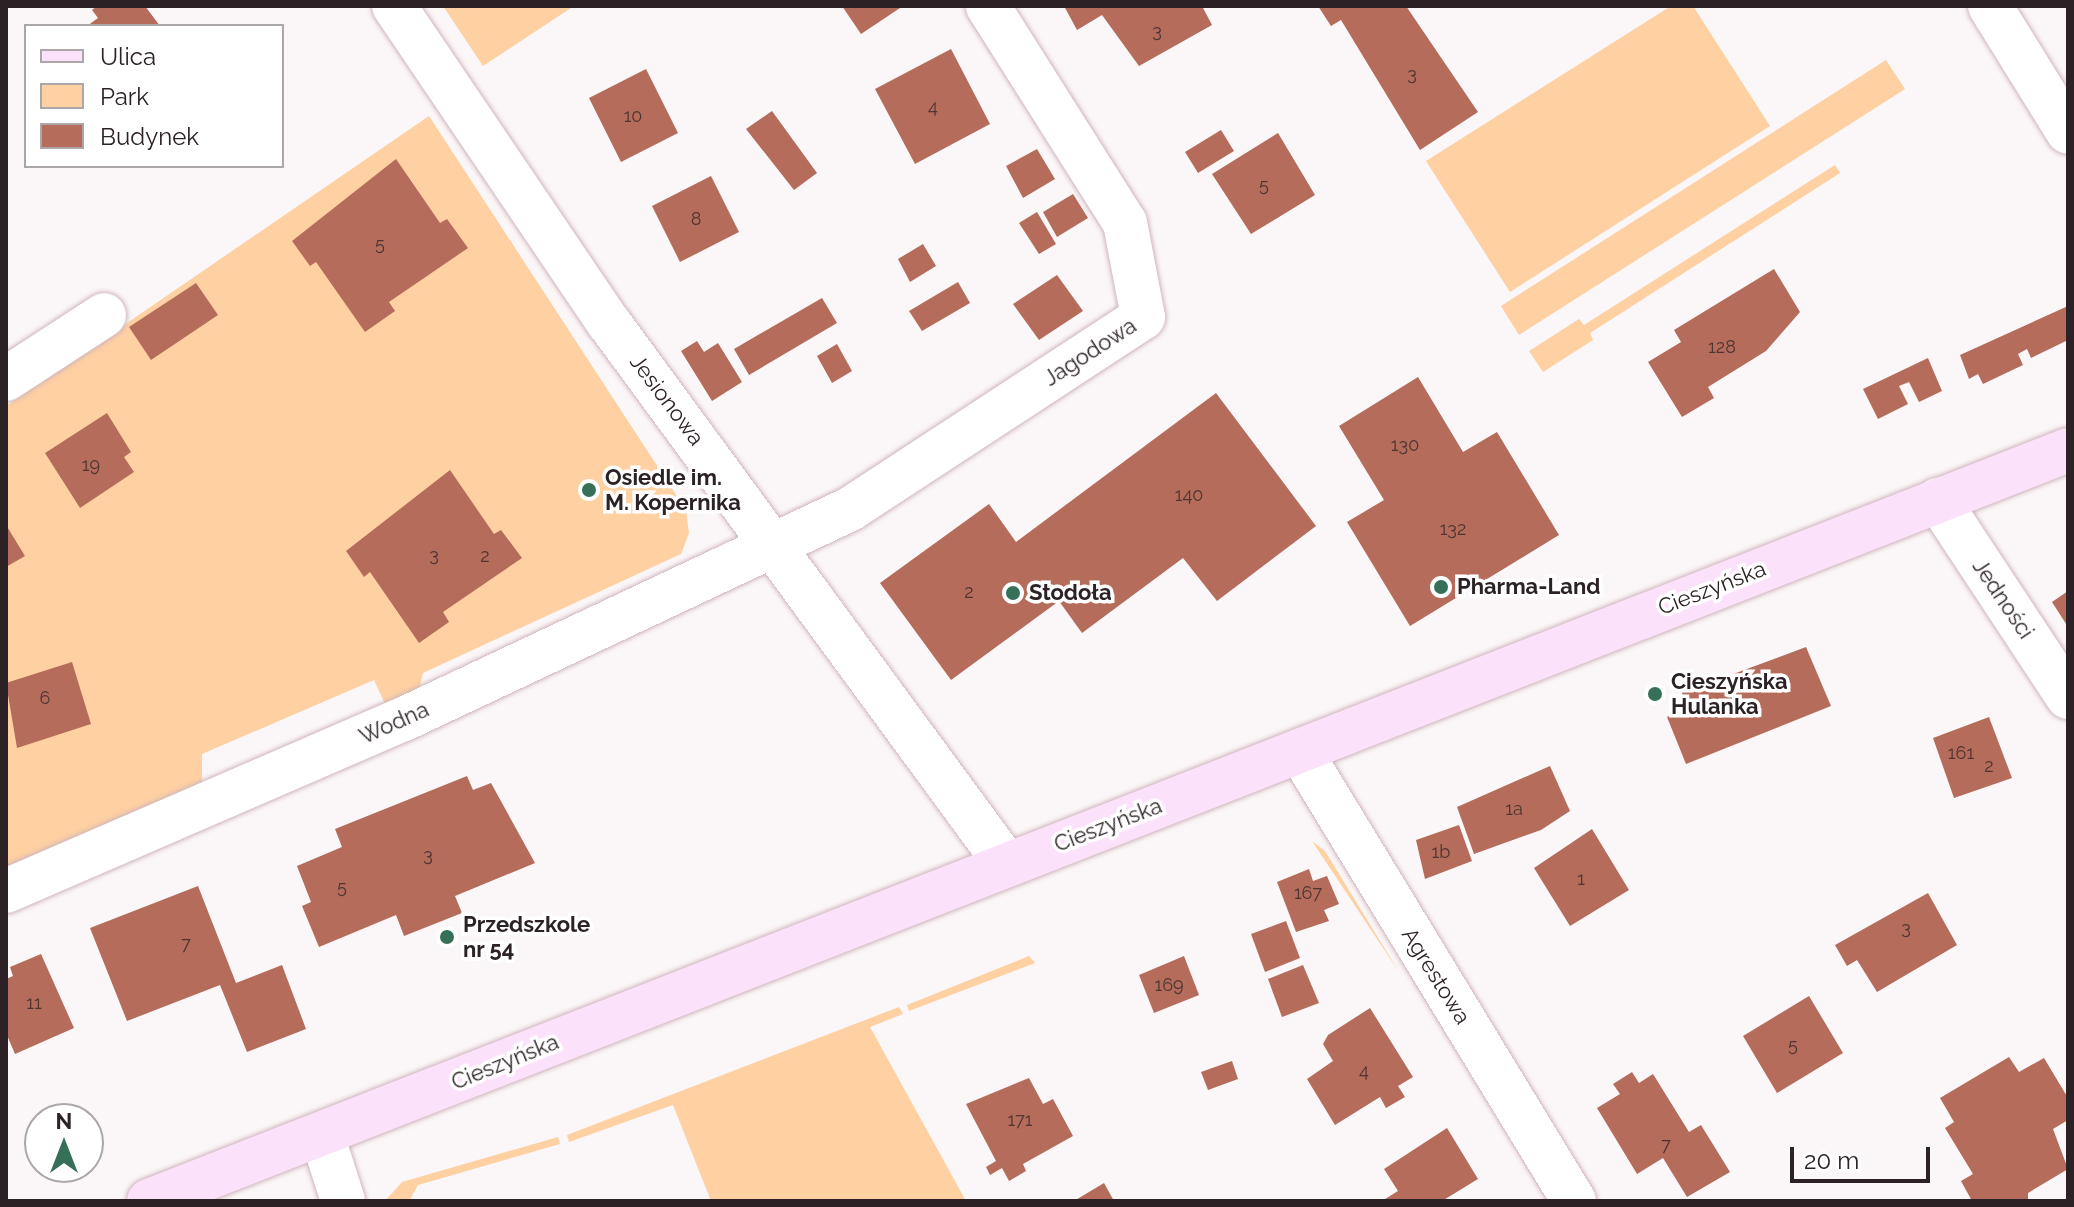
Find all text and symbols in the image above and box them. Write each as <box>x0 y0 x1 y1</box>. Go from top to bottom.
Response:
house number: 3 <box>1152 20 1162 42</box>
legend <box>24 24 284 168</box>
text: Ulica <box>100 42 156 71</box>
house number: 3 <box>1407 63 1417 85</box>
text: Park <box>100 82 149 111</box>
house number: 4 <box>928 96 938 118</box>
house number: 10 <box>624 105 642 127</box>
text: Budynek <box>100 122 199 151</box>
house number: 5 <box>1259 174 1269 196</box>
house number: 8 <box>691 208 701 230</box>
house number: 5 <box>375 233 385 255</box>
street label: Jagodowa <box>1039 312 1141 392</box>
house number: 128 <box>1708 336 1736 358</box>
street label: Jesionowa <box>624 349 710 451</box>
house number: 130 <box>1391 434 1419 456</box>
house number: 19 <box>82 454 100 476</box>
place label: Osiedle im. M. Kopernika <box>605 464 741 516</box>
marker: Osiedle im. M. Kopernika <box>580 481 598 499</box>
house number: 140 <box>1175 484 1203 506</box>
house number: 132 <box>1440 518 1466 540</box>
house number: 3 <box>429 544 439 566</box>
house number: 2 <box>480 545 490 567</box>
street label: Jedności <box>1967 554 2039 644</box>
street label: Cieszyńska <box>1654 555 1770 621</box>
place label: Pharma-Land <box>1457 574 1600 600</box>
marker: Pharma-Land <box>1432 578 1450 596</box>
place label: Stodoła <box>1029 580 1112 606</box>
house number: 2 <box>964 581 974 603</box>
marker: Stodoła <box>1004 584 1022 602</box>
place label: Cieszyńska Hulanka <box>1671 668 1788 720</box>
marker: Cieszyńska Hulanka <box>1646 685 1664 703</box>
house number: 6 <box>40 687 50 709</box>
street label: Wodna <box>355 696 433 750</box>
house number: 161 <box>1948 742 1974 764</box>
house number: 2 <box>1984 755 1994 777</box>
street label: Cieszyńska <box>1050 792 1166 858</box>
house number: 1a <box>1505 798 1523 820</box>
house number: 1b <box>1432 841 1450 863</box>
house number: 3 <box>423 844 433 866</box>
house number: 1 <box>1577 868 1585 890</box>
house number: 5 <box>337 876 347 898</box>
house number: 167 <box>1294 882 1322 904</box>
place label: Przedszkole nr 54 <box>463 911 590 962</box>
house number: 3 <box>1901 917 1911 939</box>
street label: Agrestowa <box>1396 923 1476 1029</box>
marker: Przedszkole nr 54 <box>438 928 456 946</box>
house number: 7 <box>181 933 191 955</box>
house number: 169 <box>1154 974 1184 996</box>
house number: 11 <box>26 992 42 1014</box>
street label: Cieszyńska <box>448 1029 562 1095</box>
house number: 5 <box>1788 1034 1798 1056</box>
house number: 4 <box>1359 1060 1369 1082</box>
north arrow <box>24 1103 104 1183</box>
text: N <box>56 1108 72 1134</box>
house number: 171 <box>1008 1109 1032 1131</box>
scale bar <box>1794 1131 1934 1181</box>
house number: 7 <box>1661 1134 1671 1156</box>
text: 20 m <box>1804 1146 1859 1175</box>

